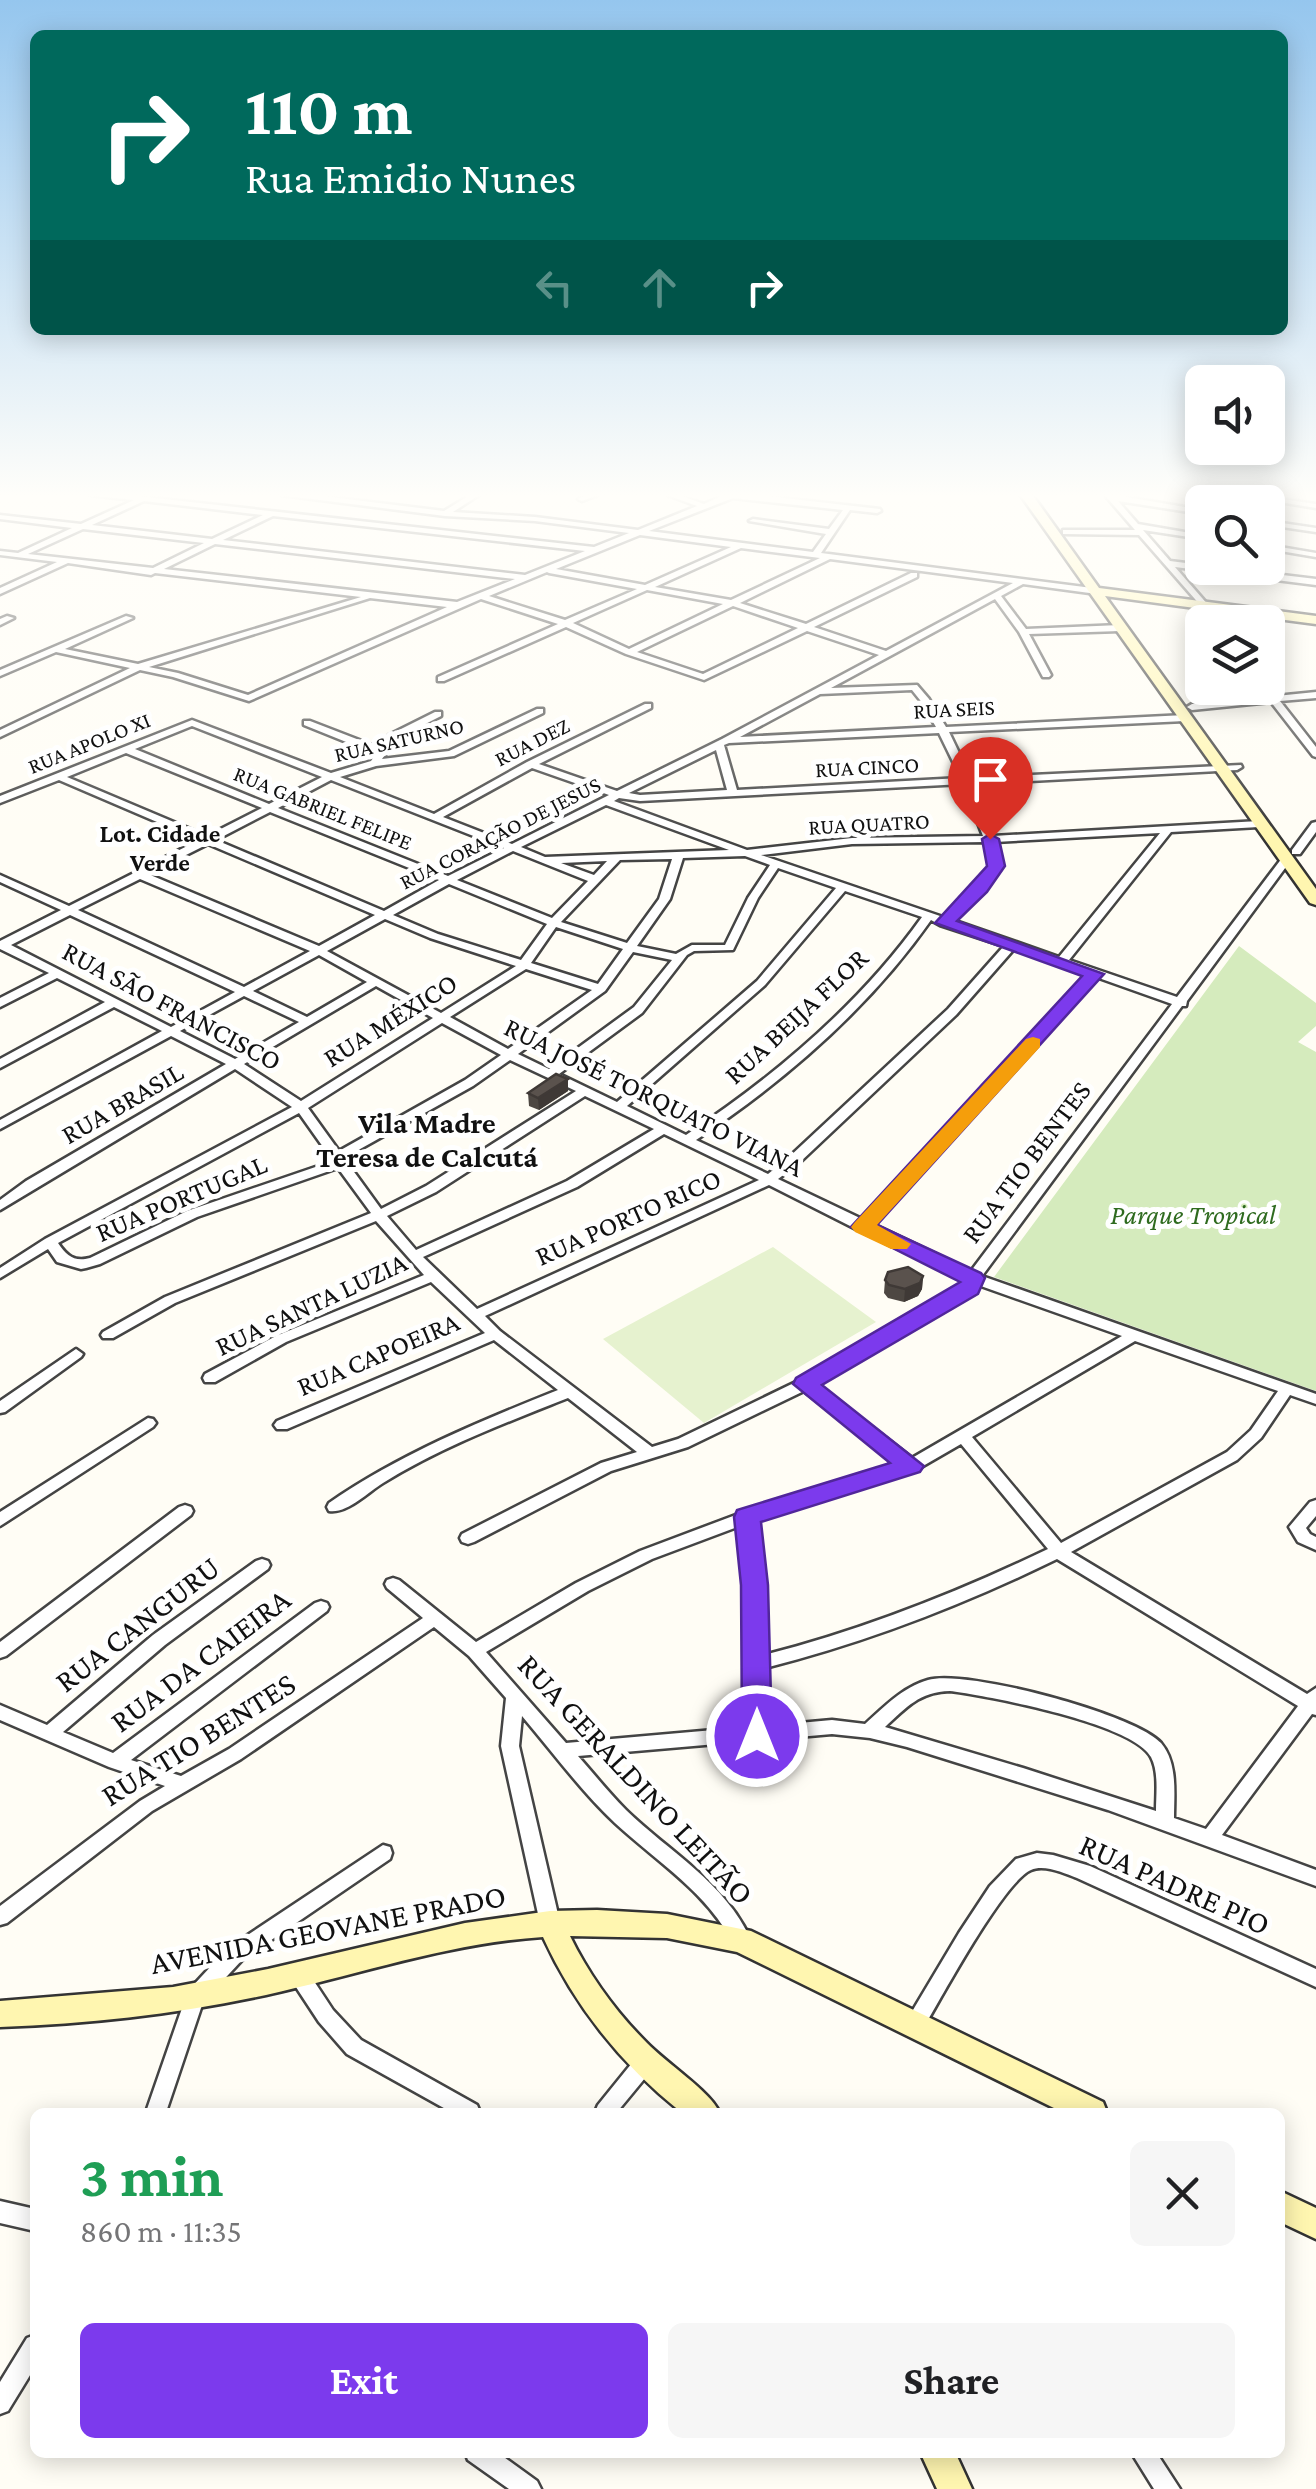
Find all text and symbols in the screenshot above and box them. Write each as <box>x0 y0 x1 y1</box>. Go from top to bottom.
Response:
icon: right <box>80 70 210 200</box>
text: 110 m <box>245 71 413 149</box>
text: Rua Emidio Nunes <box>245 153 576 203</box>
icon: left <box>527 260 582 315</box>
icon: ahead <box>632 260 687 315</box>
icon: right <box>737 260 792 315</box>
map controls <box>1185 365 1285 705</box>
button: sound <box>1185 365 1285 465</box>
button: search <box>1185 485 1285 585</box>
button: layers <box>1185 605 1285 705</box>
street label: RUA SEIS <box>913 694 995 724</box>
street label: RUA APOLO XI <box>24 707 154 779</box>
street label: RUA SATURNO <box>332 713 466 767</box>
street label: RUA DEZ <box>491 713 573 771</box>
pin <box>948 737 1033 840</box>
street label: RUA CINCO <box>814 752 920 782</box>
icon: arrive <box>963 752 1018 807</box>
street label: RUA GABRIEL FELIPE <box>230 761 416 855</box>
street label: RUA CORAÇÃO DE JESUS <box>395 771 605 895</box>
street label: RUA QUATRO <box>808 808 930 840</box>
district label: Lot. Cidade Verde <box>100 820 220 876</box>
street label: RUA SÃO FRANCISCO <box>57 935 287 1077</box>
street label: RUA BEIJA FLOR <box>718 941 874 1090</box>
street label: RUA MÉXICO <box>317 967 463 1073</box>
street label: RUA JOSÉ TORQUATO VIANA <box>499 1011 809 1183</box>
street label: RUA BRASIL <box>56 1056 188 1150</box>
street label: RUA TIO BENTES <box>955 1075 1097 1249</box>
district label: Vila Madre Teresa de Calcutá <box>316 1106 538 1173</box>
street label: RUA PORTUGAL <box>91 1148 271 1248</box>
street label: RUA PORTO RICO <box>530 1162 726 1272</box>
park label: Parque Tropical <box>1110 1199 1277 1230</box>
street label: RUA SANTA LUZIA <box>210 1246 412 1362</box>
street label: RUA CAPOEIRA <box>292 1306 464 1402</box>
street label: RUA CANGURU <box>48 1549 226 1699</box>
street label: RUA DA CAIEIRA <box>103 1580 298 1739</box>
street label: RUA GERALDINO LEITÃO <box>511 1647 761 1911</box>
street label: RUA TIO BENTES <box>94 1665 302 1813</box>
position arrow <box>705 1684 809 1788</box>
street label: RUA PADRE PIO <box>1074 1826 1276 1942</box>
street label: AVENIDA GEOVANE PRADO <box>147 1877 509 1981</box>
button: close <box>1130 2141 1235 2246</box>
text: 3 min <box>80 2142 224 2209</box>
text: 860 m · 11:35 <box>80 2213 242 2249</box>
button: Exit <box>80 2323 648 2438</box>
button: Share <box>668 2323 1235 2438</box>

